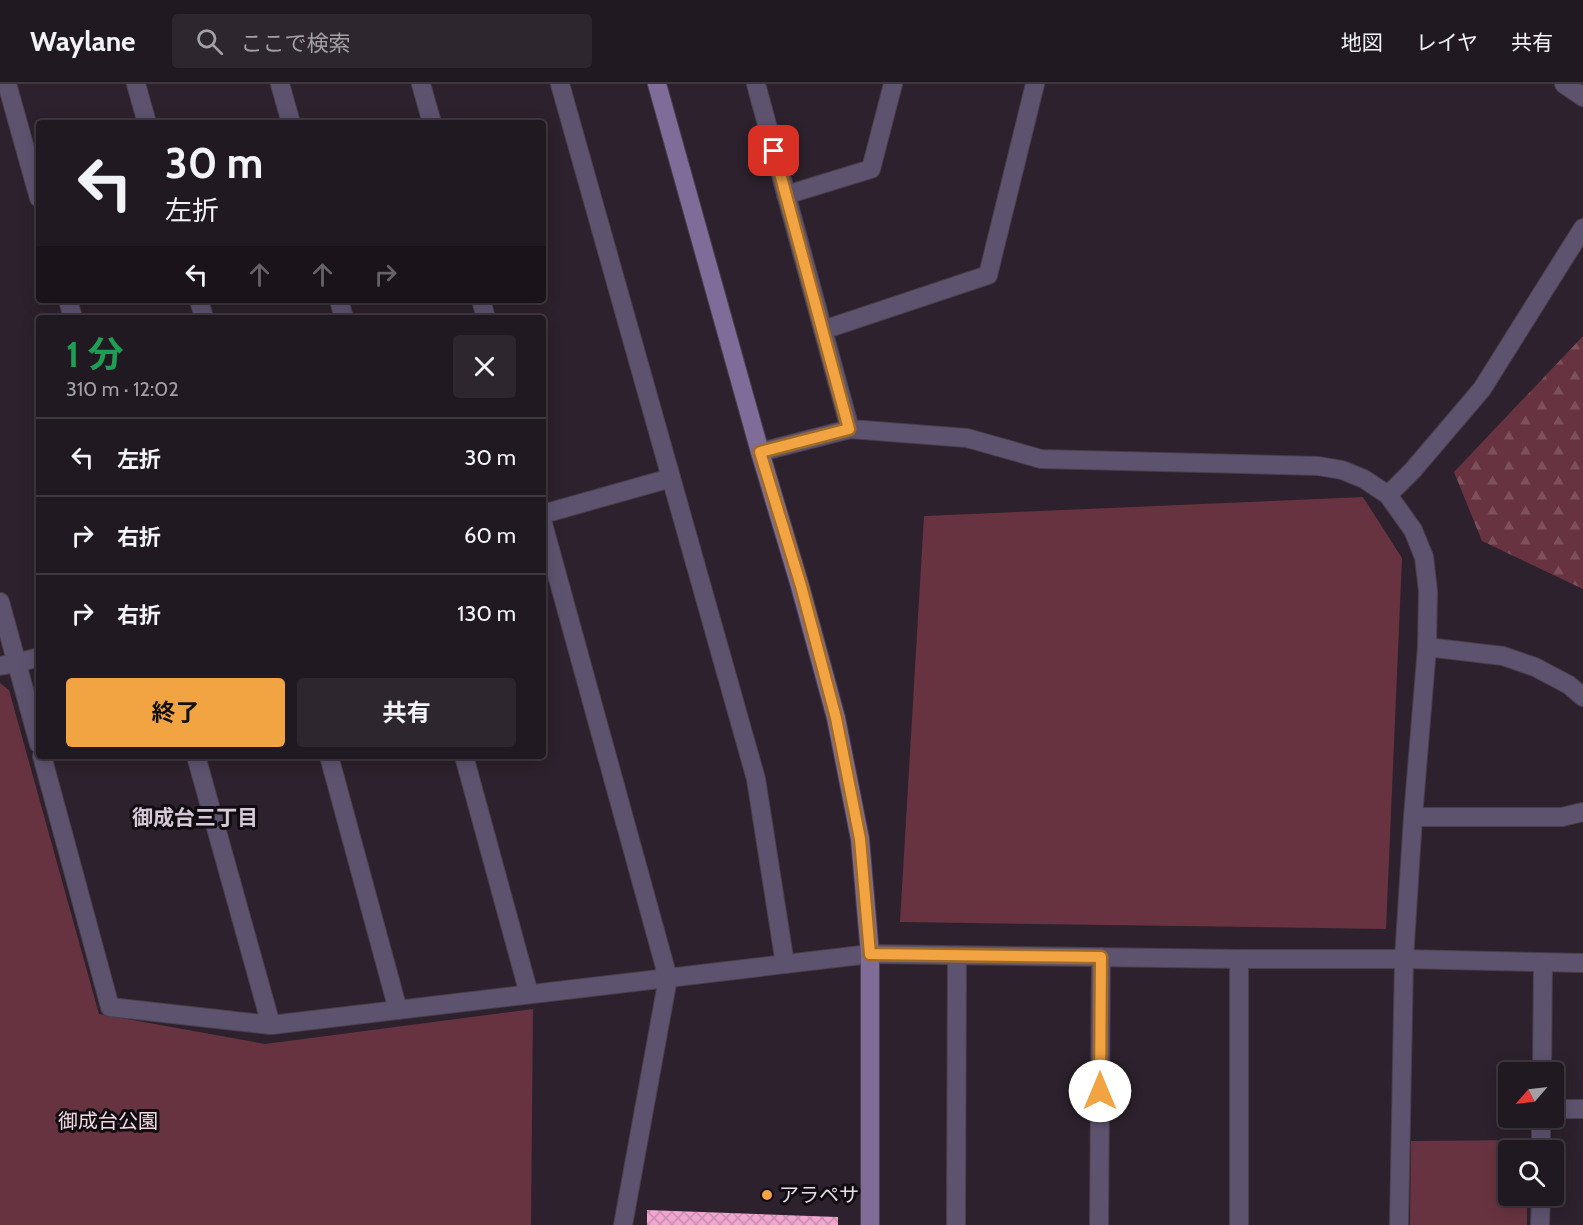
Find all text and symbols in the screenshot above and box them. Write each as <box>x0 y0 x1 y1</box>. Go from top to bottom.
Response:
search box <box>172 14 592 68</box>
text: Waylane <box>30 24 136 58</box>
icon: search <box>193 25 226 58</box>
text: ここで検索 <box>241 30 351 57</box>
text: 地図 <box>1341 30 1383 55</box>
text: レイヤ <box>1416 30 1478 55</box>
text: 共有 <box>1511 30 1553 55</box>
pin <box>748 125 799 176</box>
icon: arrive <box>757 134 790 167</box>
text: 30 m <box>165 137 263 189</box>
icon: left <box>66 144 144 222</box>
text: 左折 <box>165 194 219 227</box>
icon: left <box>180 258 213 291</box>
icon: ahead <box>243 258 276 291</box>
icon: ahead <box>306 258 339 291</box>
icon: right <box>369 258 402 291</box>
text: 1 分 <box>66 332 123 376</box>
button: close <box>453 335 516 398</box>
text: 310 m · 12:02 <box>66 377 179 401</box>
icon: left <box>66 441 99 474</box>
text: 30 m <box>464 444 516 471</box>
text: 左折 <box>117 446 161 473</box>
icon: right <box>66 519 99 552</box>
text: 60 m <box>464 522 516 549</box>
text: 右折 <box>117 524 161 551</box>
icon: right <box>66 597 99 630</box>
text: 130 m <box>457 600 516 627</box>
text: 右折 <box>117 602 161 629</box>
button: 終了 <box>66 678 285 747</box>
button: 共有 <box>297 678 516 747</box>
district label: 御成台三丁目 <box>132 805 258 830</box>
position arrow <box>1068 1059 1132 1123</box>
north arrow <box>1498 1062 1564 1128</box>
map controls <box>1498 1062 1564 1206</box>
park label: 御成台公園 <box>58 1109 158 1133</box>
button: search <box>1498 1140 1564 1206</box>
place label: アラペサ <box>779 1183 859 1207</box>
marker: アラペサ <box>760 1188 774 1202</box>

